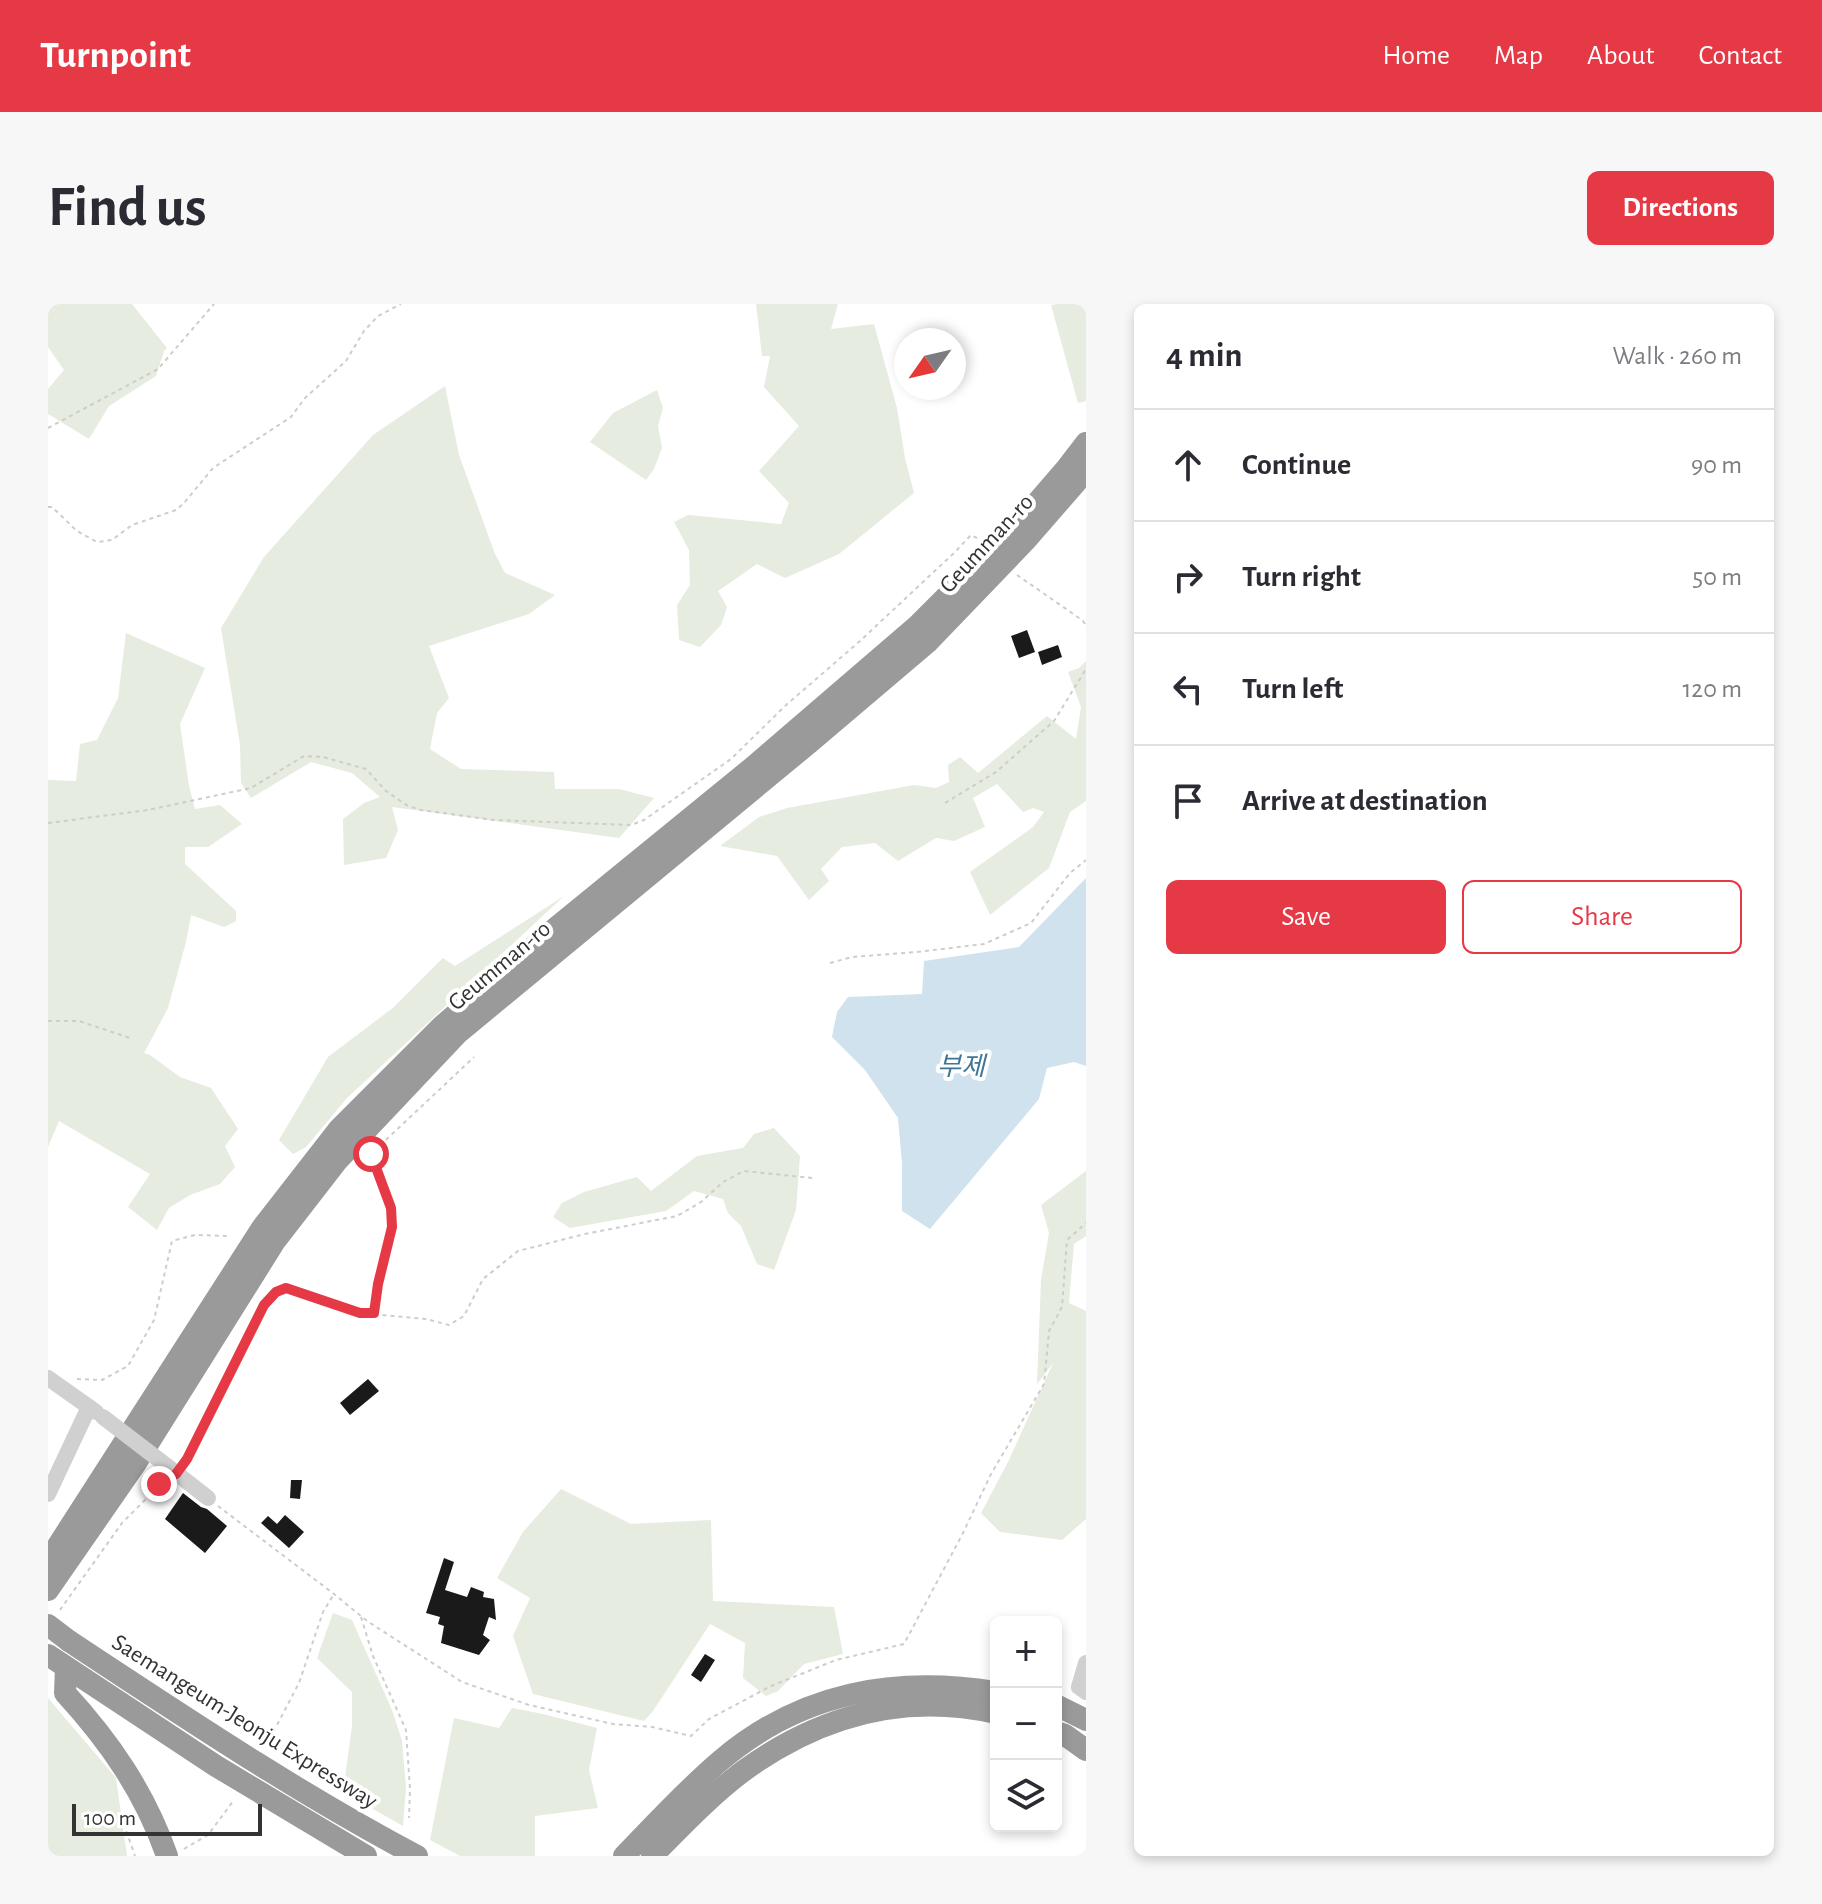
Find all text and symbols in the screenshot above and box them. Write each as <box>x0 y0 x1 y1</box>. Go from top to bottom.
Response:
text: Turnpoint <box>40 37 191 75</box>
text: Home <box>1383 42 1450 70</box>
text: Map <box>1494 42 1543 70</box>
text: About <box>1587 42 1655 70</box>
text: Contact <box>1699 42 1782 70</box>
button: Directions <box>1587 171 1774 245</box>
text: Find us <box>48 180 206 236</box>
north arrow <box>894 328 966 400</box>
text: 4 min <box>1166 339 1243 373</box>
text: Walk · 260 m <box>1612 343 1742 369</box>
icon: ahead <box>1166 443 1210 487</box>
text: Continue <box>1242 450 1351 480</box>
text: 90 m <box>1691 452 1742 478</box>
street label: Geumman-ro <box>935 490 1038 598</box>
icon: right <box>1166 555 1210 599</box>
text: Turn right <box>1242 562 1361 592</box>
text: 50 m <box>1692 564 1742 590</box>
icon: left <box>1166 667 1210 711</box>
text: Turn left <box>1242 674 1343 704</box>
text: 120 m <box>1682 676 1742 702</box>
icon: arrive <box>1166 779 1210 823</box>
text: Arrive at destination <box>1242 786 1488 816</box>
button: Save <box>1166 880 1446 954</box>
button: Share <box>1462 880 1742 954</box>
street label: Geumman-ro <box>444 916 555 1015</box>
water label: 부제 <box>937 1053 988 1080</box>
route start <box>353 1136 389 1172</box>
route end <box>141 1466 177 1502</box>
map controls <box>990 1616 1062 1832</box>
button: + <box>990 1616 1062 1688</box>
street label: Saemangeum-Jeonju Expressway <box>108 1630 381 1814</box>
button: − <box>990 1688 1062 1760</box>
button: layers <box>990 1760 1062 1832</box>
scale bar <box>72 1800 262 1836</box>
text: 100 m <box>84 1807 136 1829</box>

